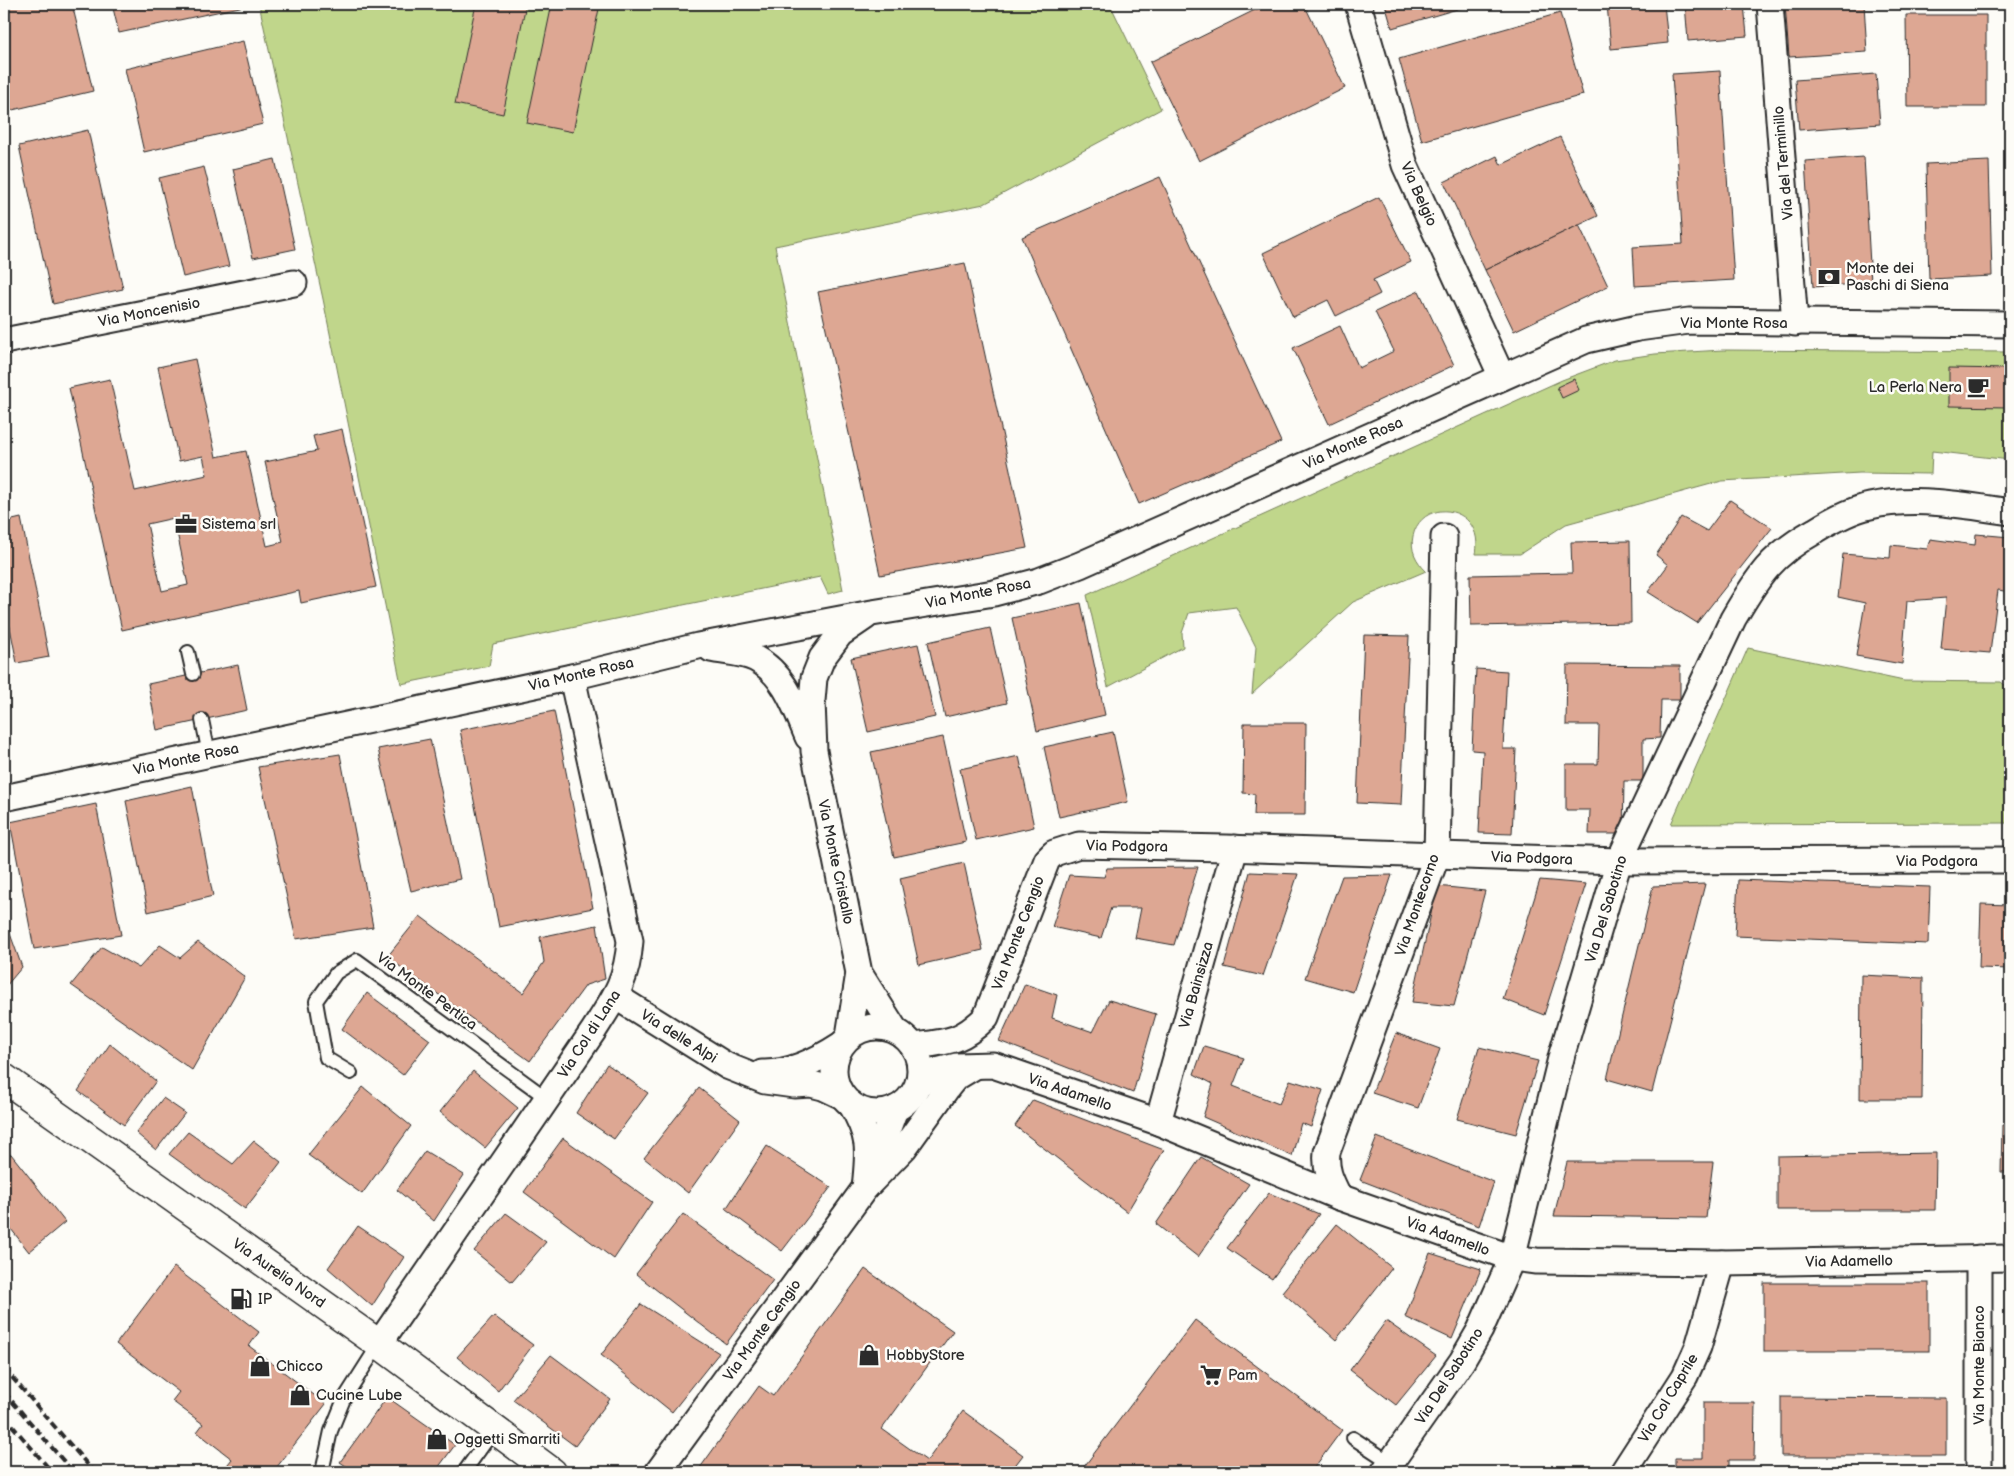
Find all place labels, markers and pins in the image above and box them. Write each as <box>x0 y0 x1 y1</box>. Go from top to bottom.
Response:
place label: Monte dei Paschi di Siena <box>1846 259 1949 295</box>
bank icon: Monte dei Paschi di Siena <box>1816 264 1842 290</box>
cafe icon: La Perla Nera <box>1965 374 1991 400</box>
place label: La Perla Nera <box>1869 378 1962 397</box>
office icon: Sistema srl <box>173 511 199 537</box>
place label: Sistema srl <box>202 515 276 534</box>
fuel station icon: IP <box>228 1286 254 1312</box>
place label: IP <box>258 1290 273 1309</box>
shop icon: HobbyStore <box>856 1342 882 1368</box>
place label: HobbyStore <box>886 1346 965 1365</box>
shop icon: Chicco <box>247 1353 273 1379</box>
place label: Chicco <box>276 1357 323 1376</box>
supermarket icon: Pam <box>1198 1362 1224 1388</box>
place label: Pam <box>1228 1366 1258 1385</box>
shop icon: Cucine Lube <box>287 1382 313 1408</box>
place label: Cucine Lube <box>316 1386 402 1405</box>
shop icon: Oggetti Smarriti <box>424 1426 450 1452</box>
place label: Oggetti Smarriti <box>454 1430 560 1449</box>

